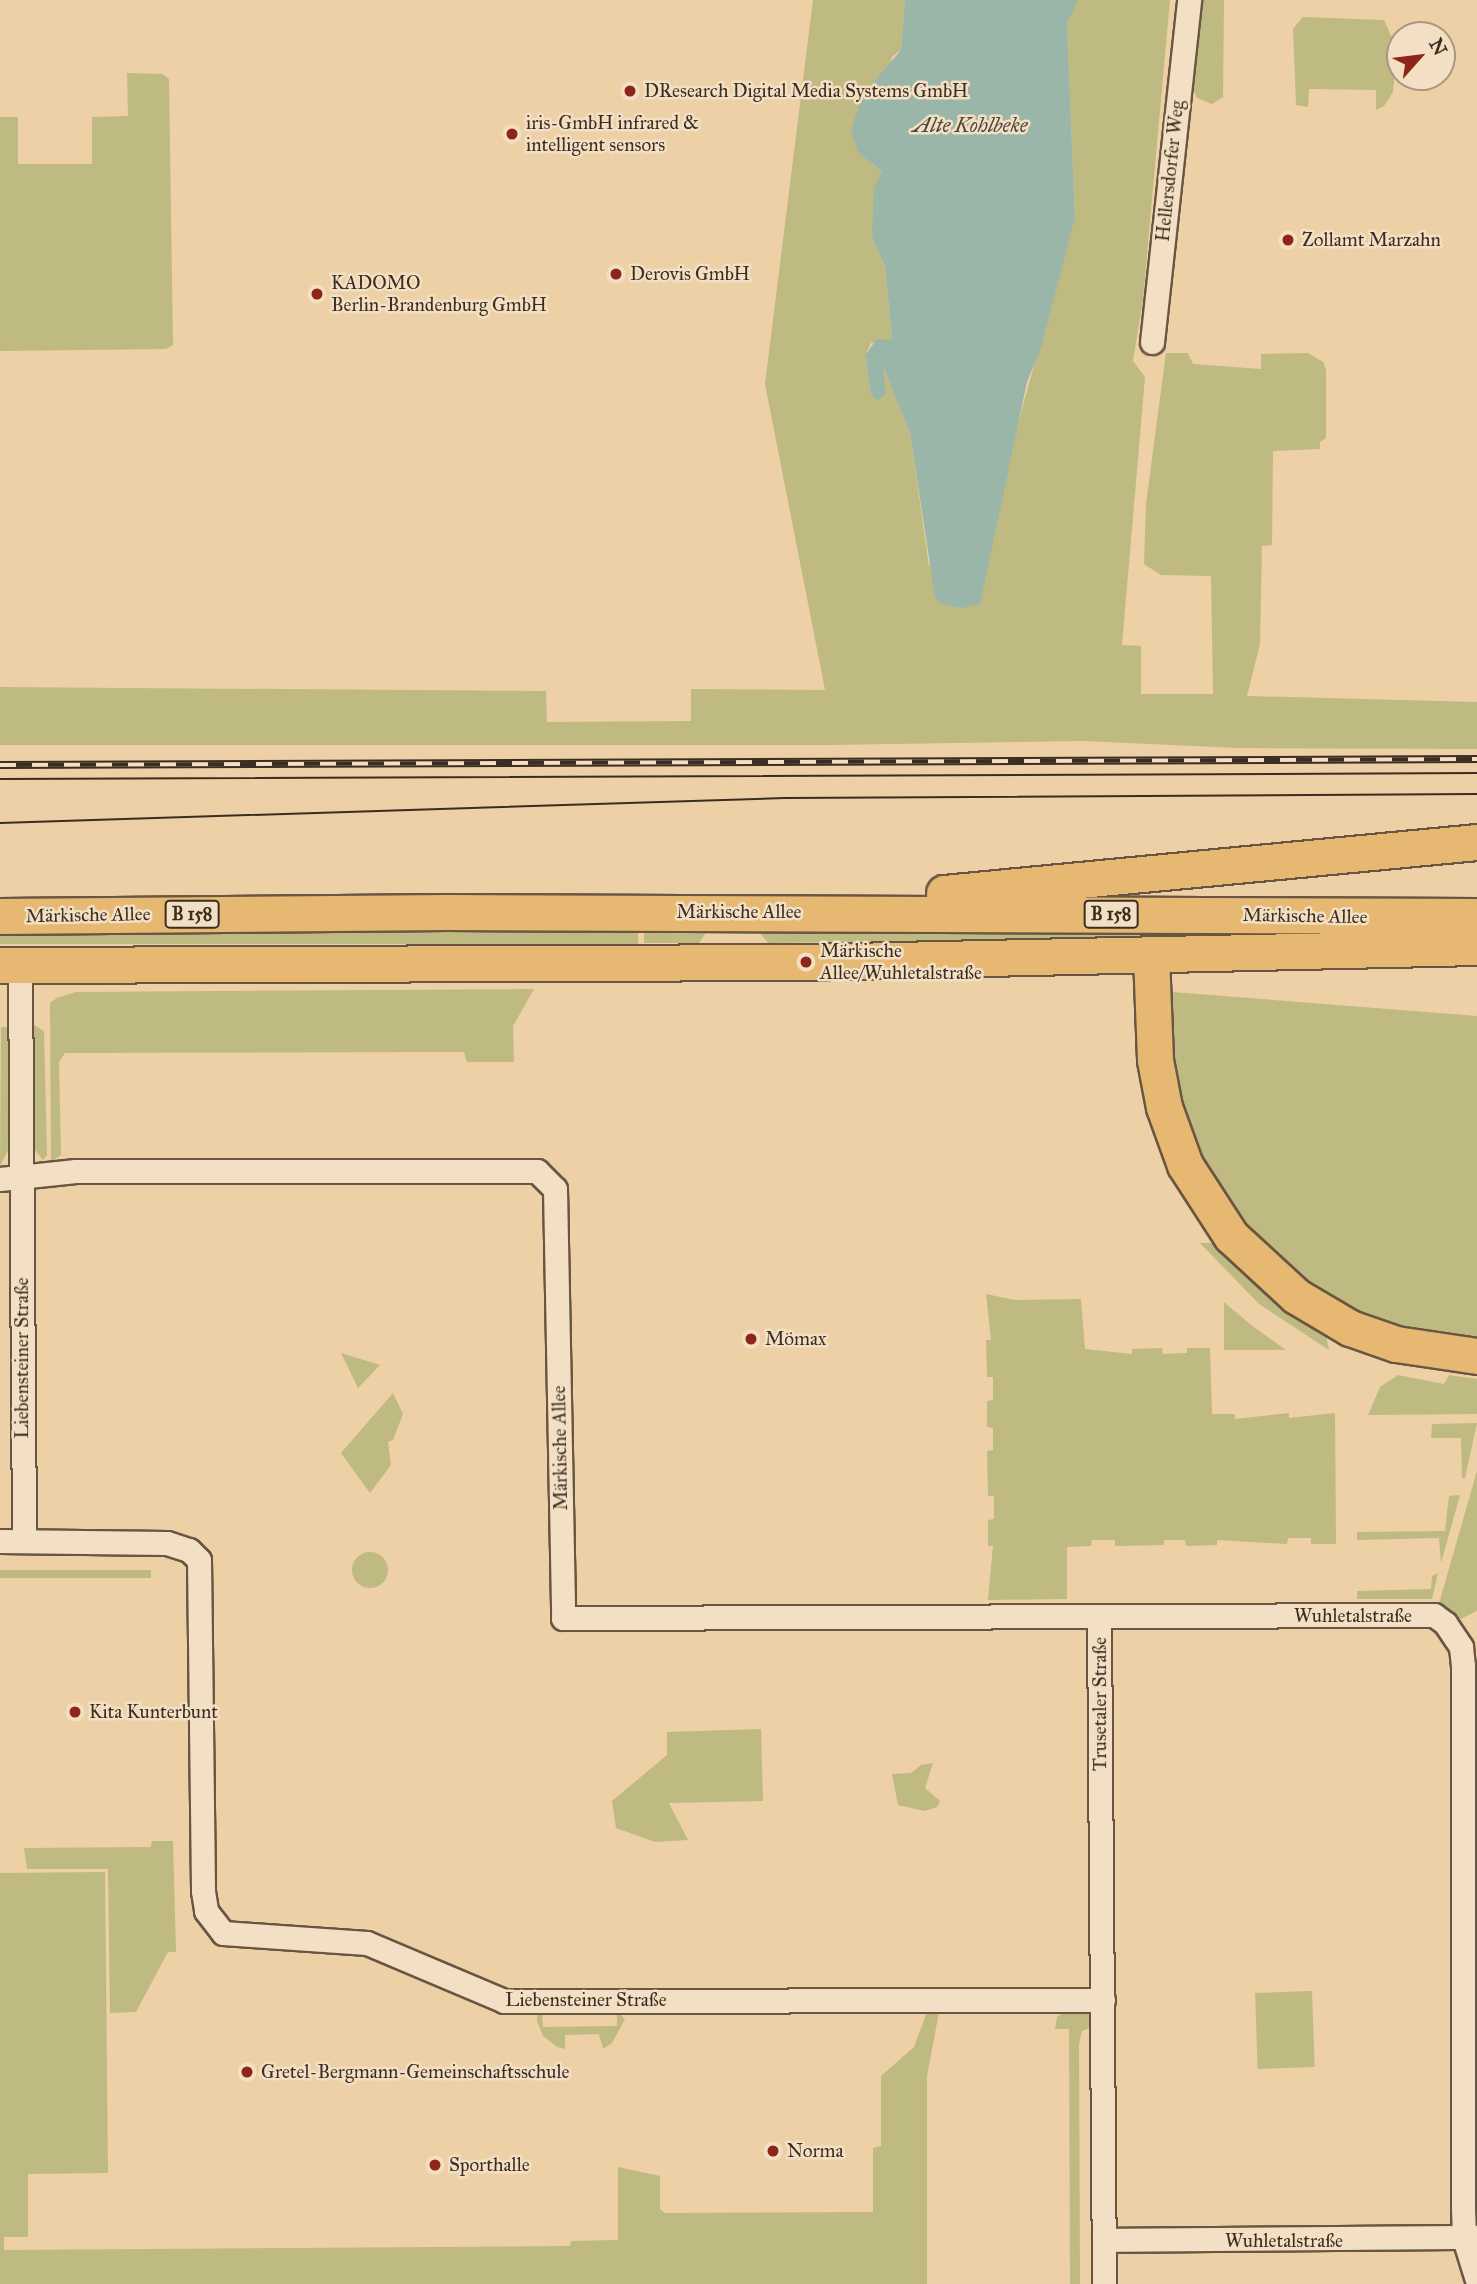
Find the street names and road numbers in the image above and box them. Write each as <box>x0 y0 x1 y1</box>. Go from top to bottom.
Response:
street label: Hellersdorfer Weg <box>1151 99 1189 243</box>
road number: B 158 <box>164 900 220 929</box>
road number: B 158 <box>1083 900 1139 929</box>
street label: Märkische Allee <box>677 901 801 923</box>
street label: Märkische Allee <box>25 903 151 927</box>
street label: Märkische Allee <box>1242 904 1368 928</box>
street label: Liebensteiner Straße <box>11 1277 33 1439</box>
street label: Märkische Allee <box>548 1385 572 1511</box>
street label: Wuhletalstraße <box>1294 1605 1412 1627</box>
street label: Trusetaler Straße <box>1089 1637 1111 1771</box>
street label: Liebensteiner Straße <box>505 1989 667 2011</box>
street label: Wuhletalstraße <box>1225 2230 1343 2252</box>

